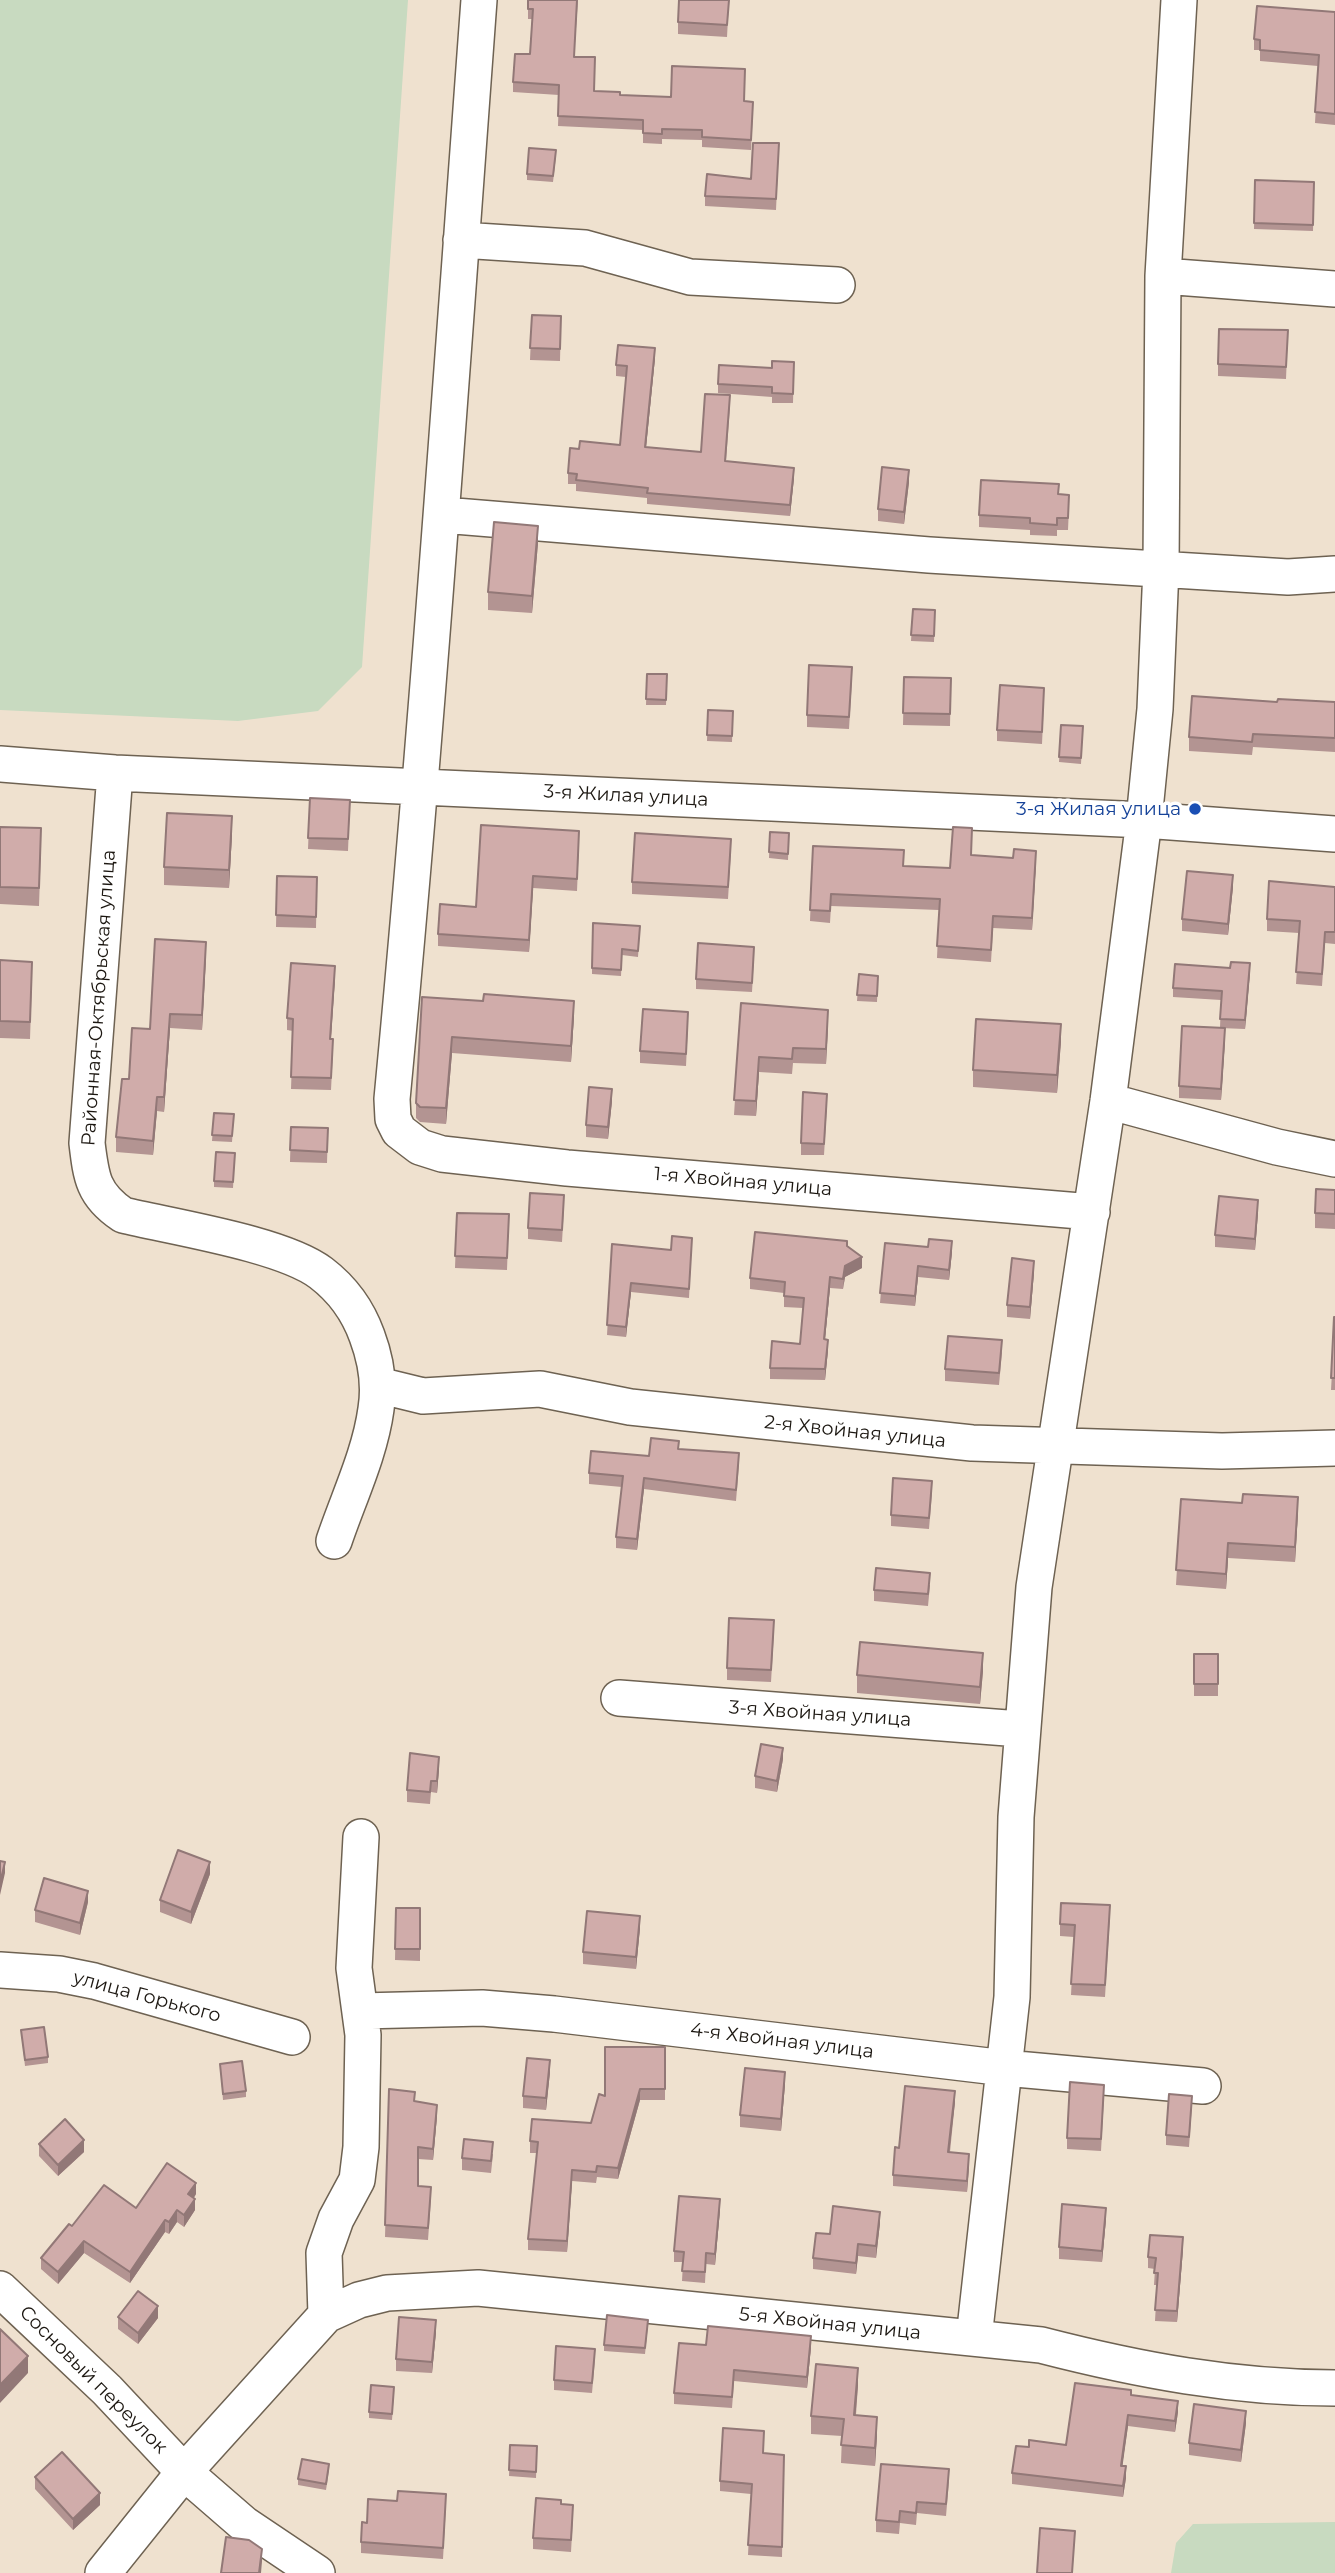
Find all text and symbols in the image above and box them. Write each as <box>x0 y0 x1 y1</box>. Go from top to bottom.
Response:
street label: 3-я Жилая улица <box>543 780 709 812</box>
place label: 3-я Жилая улица <box>1016 798 1181 820</box>
marker: 3-я Жилая улица <box>1187 801 1203 817</box>
street label: Районная-Октябрьская улица <box>77 849 121 1147</box>
street label: 1-я Хвойная улица <box>653 1163 833 1201</box>
street label: 2-я Хвойная улица <box>763 1411 947 1453</box>
street label: 3-я Хвойная улица <box>728 1696 912 1732</box>
street label: улица Горького <box>71 1966 223 2028</box>
street label: 4-я Хвойная улица <box>689 2018 875 2064</box>
street label: Сосновый переулок <box>14 2301 172 2459</box>
street label: 5-я Хвойная улица <box>738 2303 922 2345</box>

